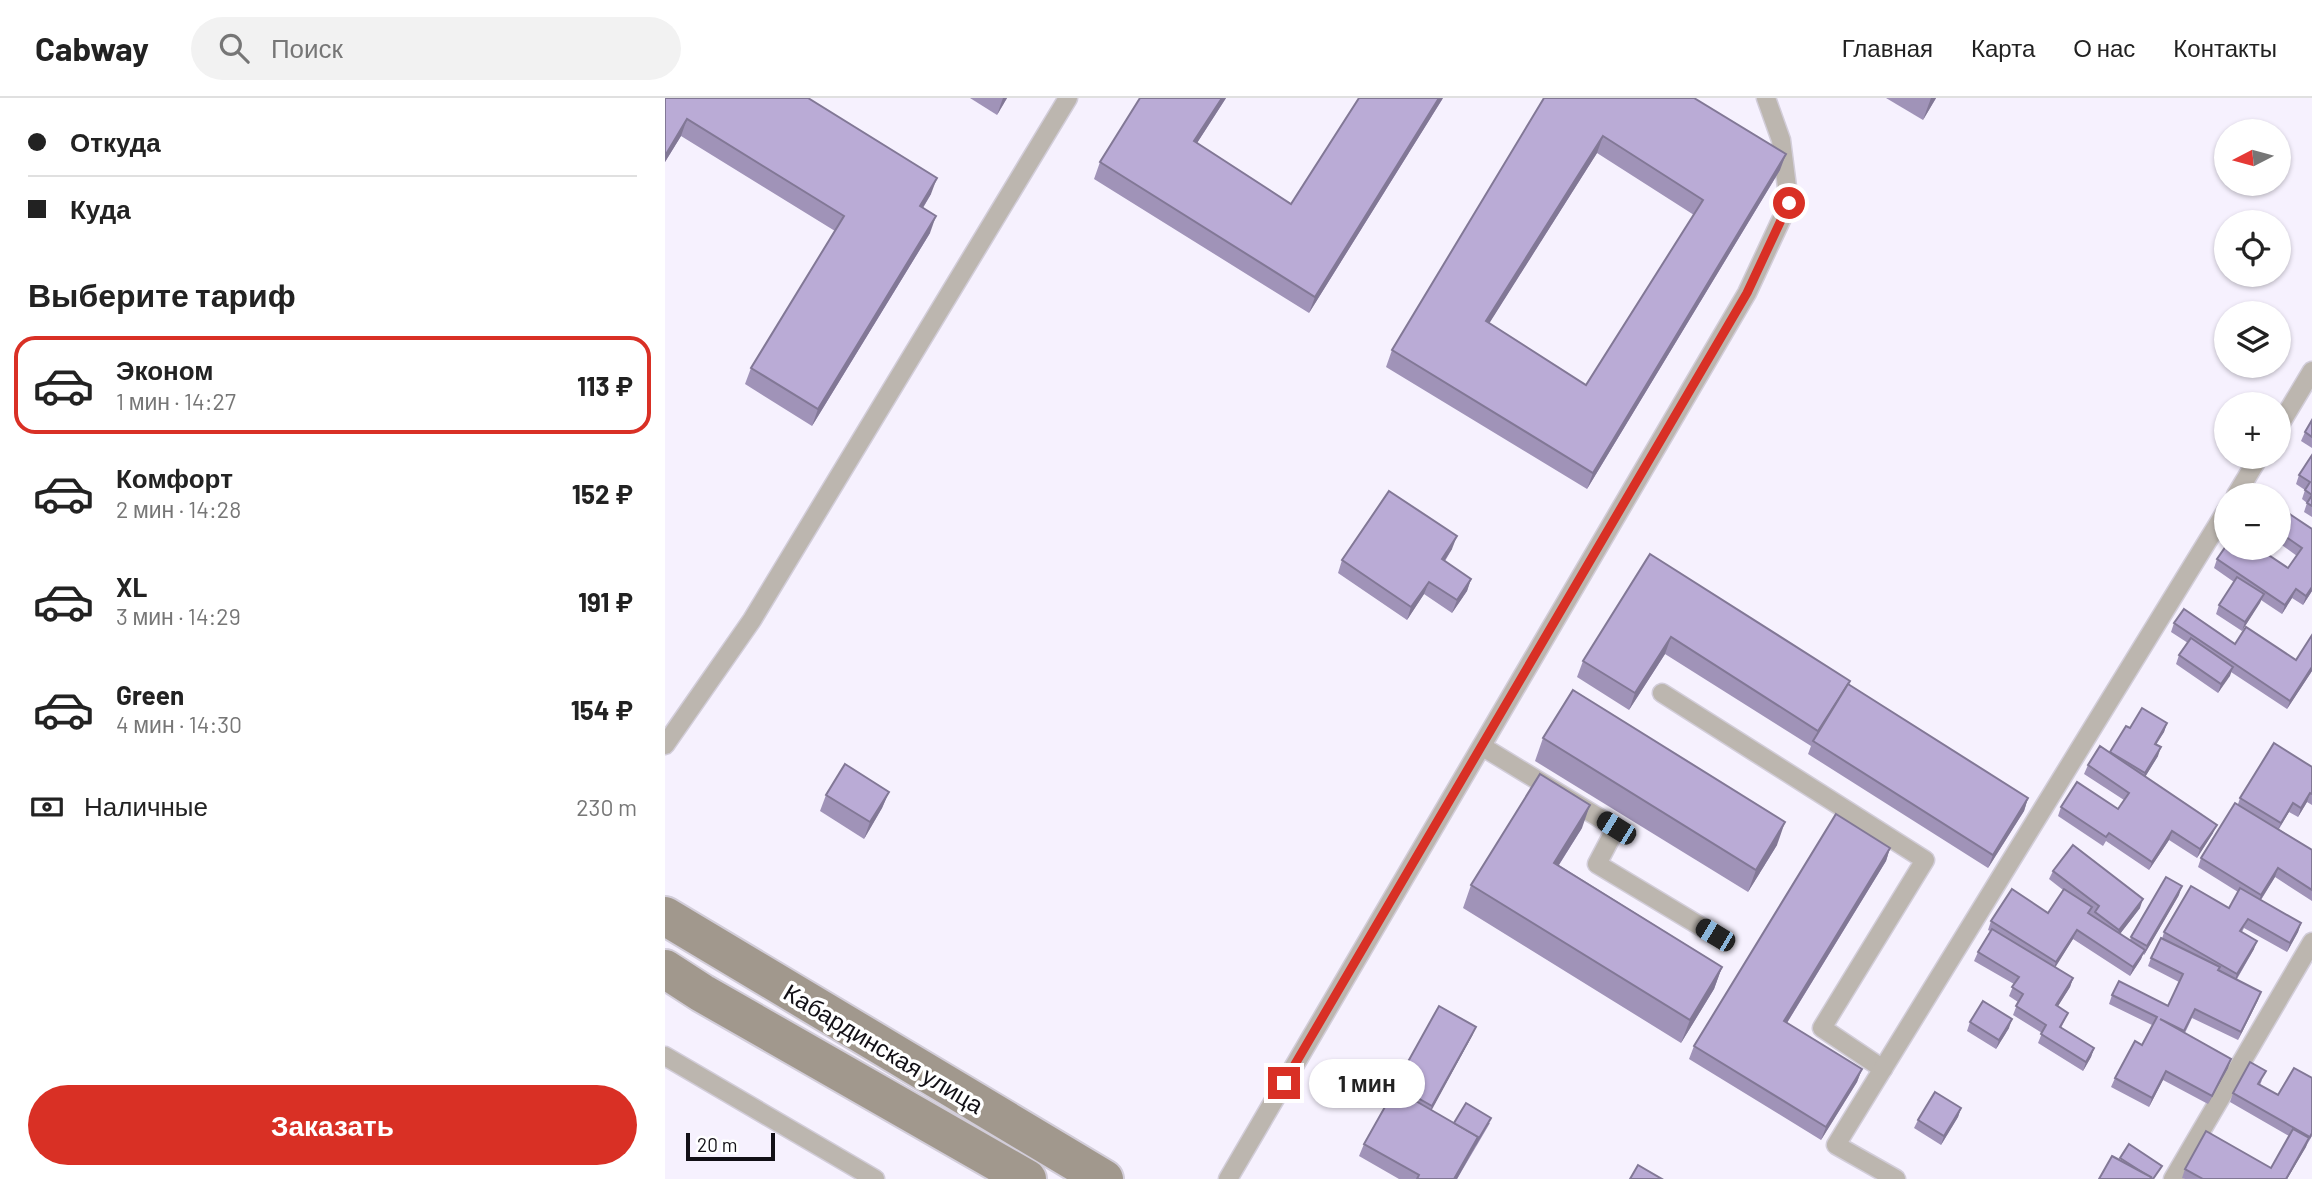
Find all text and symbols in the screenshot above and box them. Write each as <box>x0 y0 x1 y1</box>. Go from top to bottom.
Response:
search box <box>191 17 681 80</box>
text: Cabway <box>35 28 149 68</box>
icon: search <box>215 29 253 67</box>
text: Поиск <box>271 32 343 63</box>
text: Главная <box>1842 33 1933 62</box>
text: Карта <box>1971 33 2035 62</box>
text: О нас <box>2073 33 2135 62</box>
text: Контакты <box>2173 33 2277 62</box>
north arrow <box>2214 119 2291 196</box>
map controls <box>2214 119 2291 560</box>
text: Откуда <box>70 126 161 157</box>
route start <box>1773 187 1805 219</box>
text: Куда <box>70 193 131 224</box>
button: locate <box>2214 210 2291 287</box>
text: Выберите тариф <box>28 275 296 313</box>
button: layers <box>2214 301 2291 378</box>
icon: car <box>32 354 95 417</box>
text: Эконом <box>116 354 214 385</box>
text: 113 ₽ <box>577 370 633 401</box>
text: 1 мин · 14:27 <box>116 387 236 415</box>
button: + <box>2214 392 2291 469</box>
icon: car <box>32 462 95 525</box>
text: Комфорт <box>116 462 233 493</box>
text: 152 ₽ <box>572 478 633 509</box>
button: − <box>2214 483 2291 560</box>
text: 2 мин · 14:28 <box>116 495 241 523</box>
icon: car <box>32 570 95 633</box>
text: XL <box>116 571 147 602</box>
text: 191 ₽ <box>578 586 633 617</box>
text: 3 мин · 14:29 <box>116 602 241 630</box>
icon: car <box>32 678 95 741</box>
text: Green <box>116 679 184 710</box>
text: 154 ₽ <box>571 694 633 725</box>
text: 4 мин · 14:30 <box>116 710 242 738</box>
icon: cash <box>28 788 66 826</box>
text: Наличные <box>84 790 208 821</box>
text: 230 m <box>576 793 637 821</box>
car <box>1593 808 1640 848</box>
car <box>1692 915 1739 955</box>
street label: Кабардинская улица <box>779 977 990 1119</box>
callout: 1 мин <box>1309 1058 1424 1108</box>
route end <box>1268 1067 1300 1099</box>
text: 1 мин <box>1338 1069 1396 1097</box>
button: Заказать <box>28 1085 637 1165</box>
scale bar <box>686 1130 775 1162</box>
text: 20 m <box>697 1133 737 1156</box>

